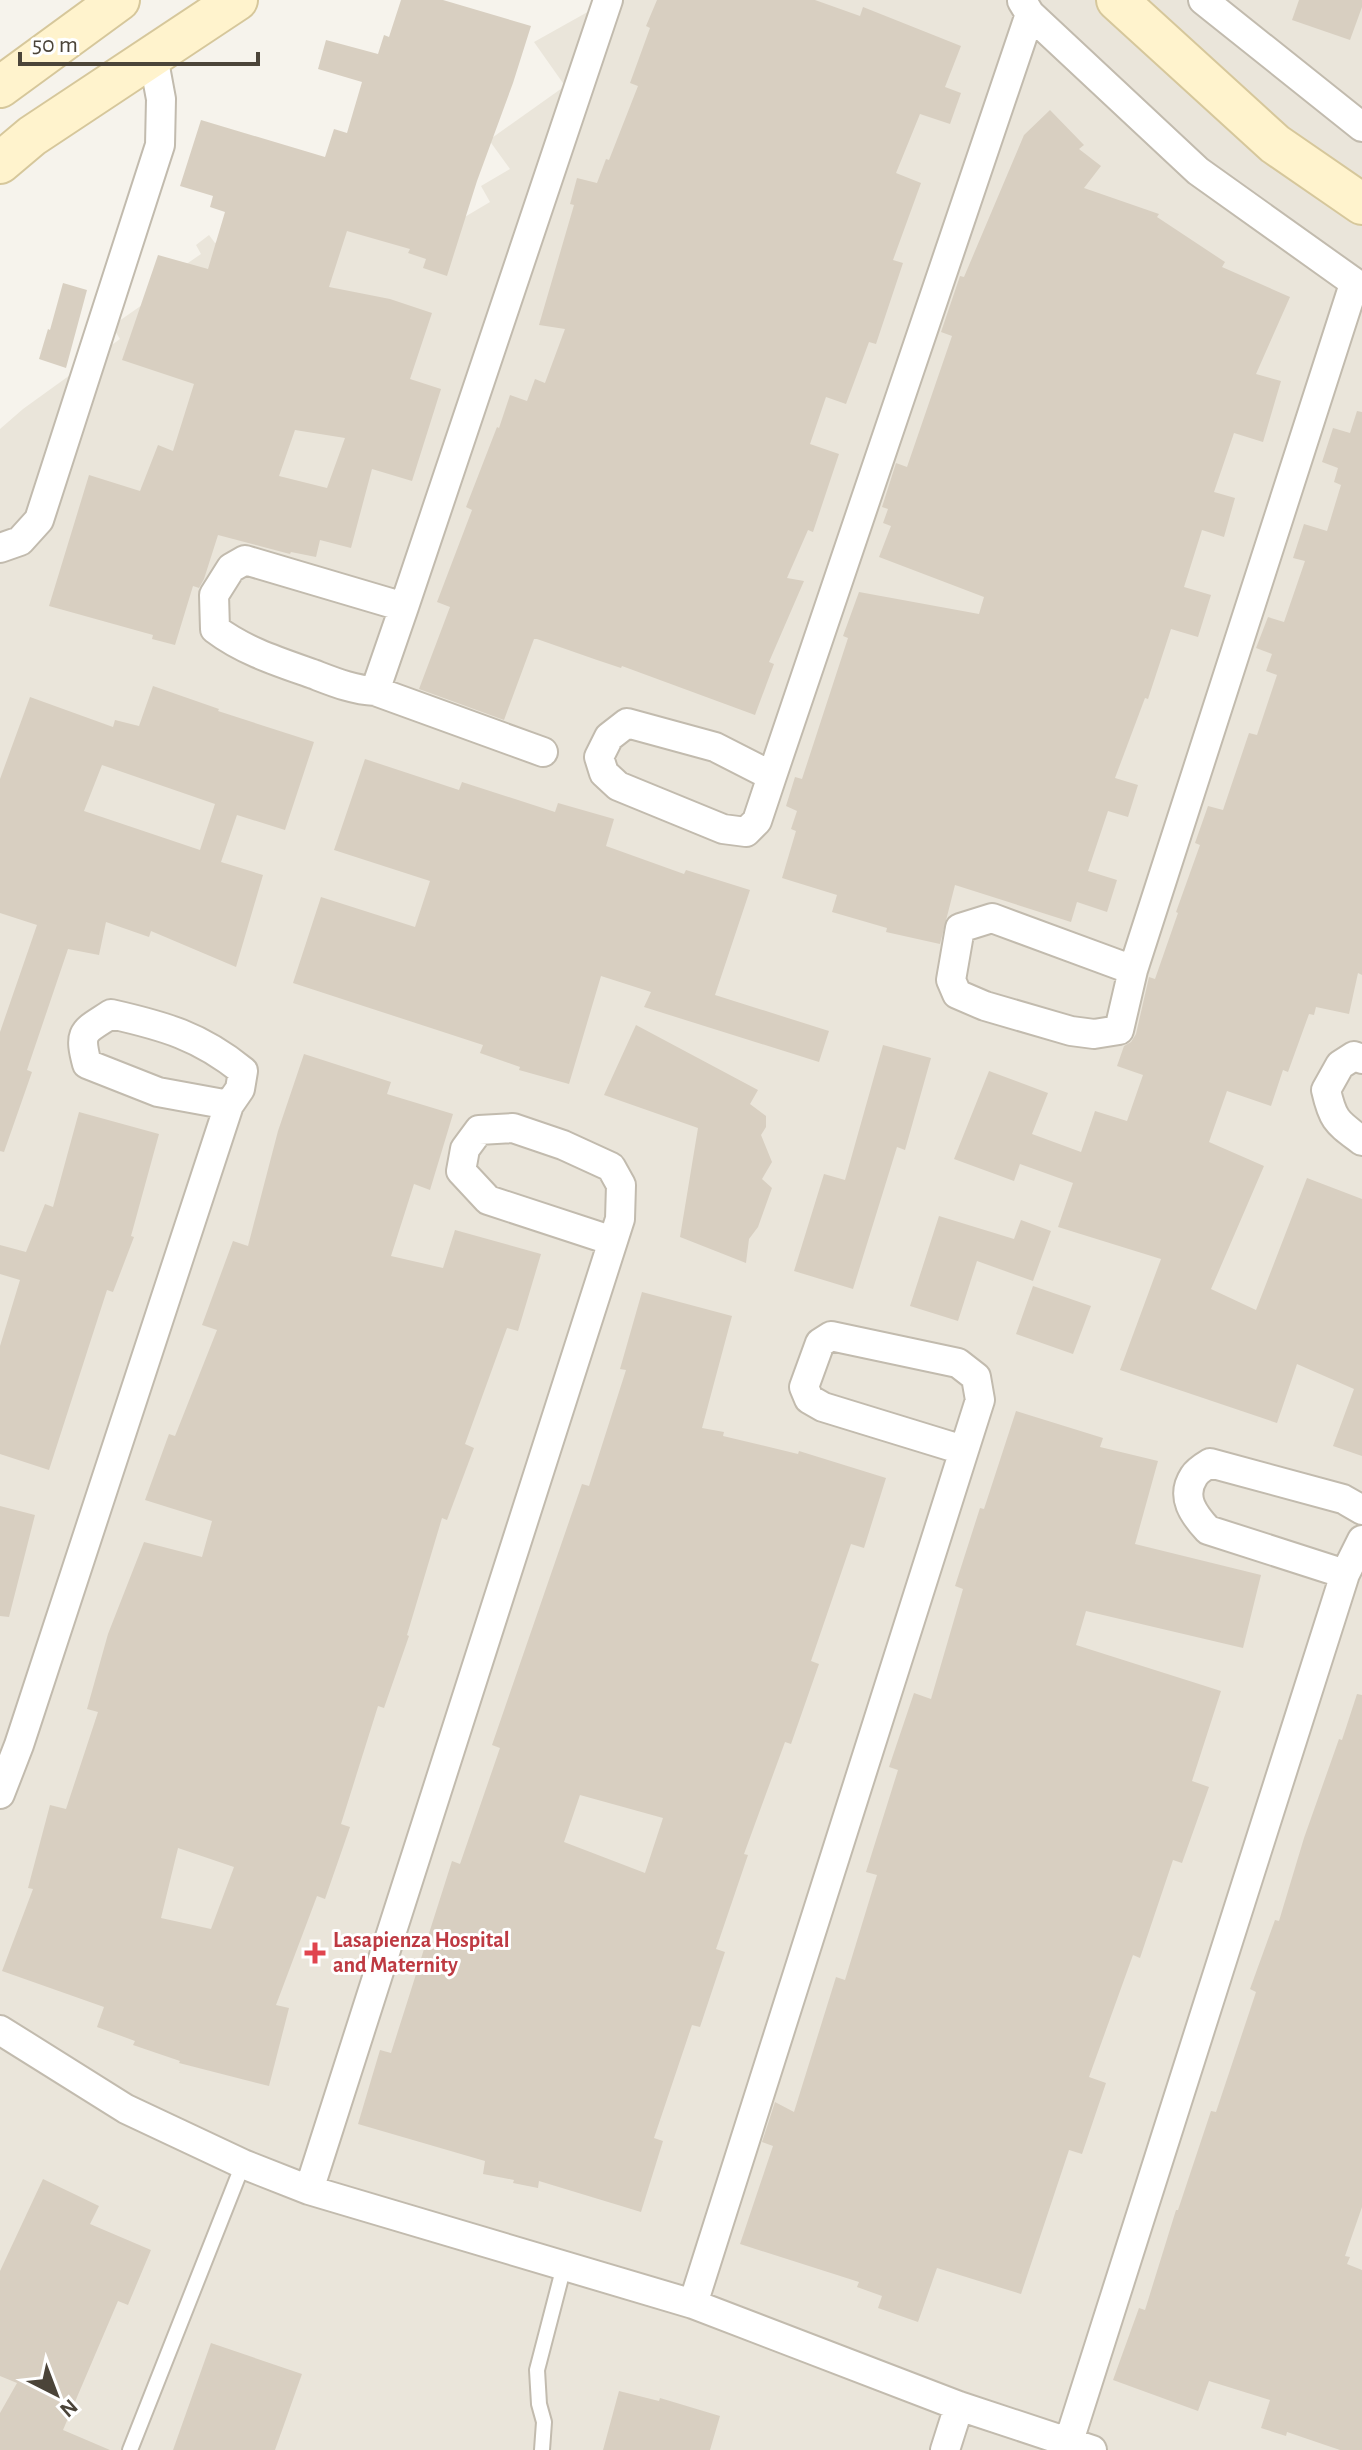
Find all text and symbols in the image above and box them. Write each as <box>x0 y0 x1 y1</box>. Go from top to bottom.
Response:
scale bar <box>20 16 258 66</box>
text: 50 m <box>32 33 78 57</box>
place label: Lasapienza Hospital and Maternity <box>333 1929 510 1977</box>
marker: Lasapienza Hospital and Maternity <box>304 1942 326 1964</box>
north arrow <box>16 2354 96 2434</box>
text: N <box>56 2395 82 2421</box>

